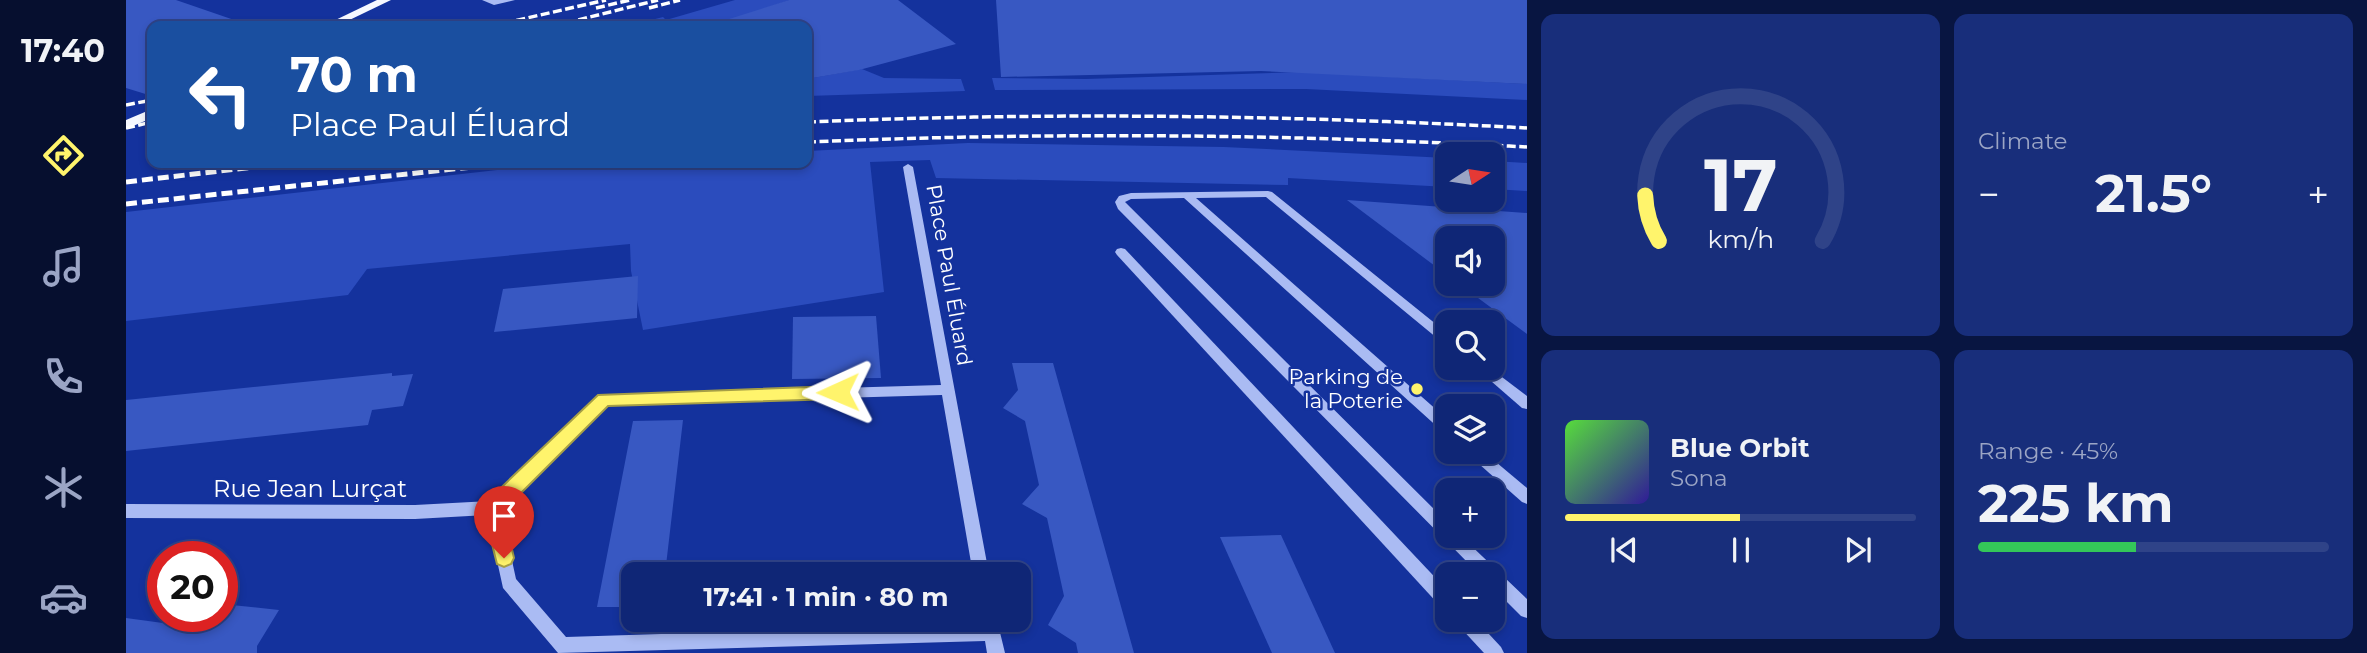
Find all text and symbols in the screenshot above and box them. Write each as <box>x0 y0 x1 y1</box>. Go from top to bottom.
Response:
text: 17:40 <box>21 31 105 70</box>
text: 70 m <box>290 45 418 104</box>
icon: left <box>175 49 266 140</box>
text: Place Paul Éluard <box>290 105 570 144</box>
text: Climate <box>1978 127 2067 155</box>
icon: directions <box>39 131 88 180</box>
text: 17 <box>1704 141 1777 229</box>
north arrow <box>1435 142 1505 212</box>
map controls <box>1435 142 1505 632</box>
text: 21.5° <box>2095 162 2212 225</box>
text: − <box>1978 171 2000 218</box>
text: + <box>2307 171 2329 218</box>
street label: Place Paul Éluard <box>921 182 978 368</box>
text: km/h <box>1707 224 1774 254</box>
button: sound <box>1435 226 1505 296</box>
icon: music <box>39 242 88 291</box>
button: search <box>1435 310 1505 380</box>
icon: phone <box>39 352 88 401</box>
position arrow <box>801 355 875 429</box>
place label: Parking de la Poterie <box>1288 364 1403 413</box>
marker: Parking de la Poterie <box>1409 381 1425 397</box>
button: layers <box>1435 394 1505 464</box>
text: Blue Orbit <box>1670 432 1809 464</box>
text: Range · 45% <box>1978 437 2118 465</box>
icon: climate <box>39 463 88 512</box>
text: Sona <box>1670 464 1728 492</box>
text: 225 km <box>1978 472 2173 535</box>
street label: Rue Jean Lurçat <box>213 474 407 503</box>
button: + <box>1435 478 1505 548</box>
pin <box>474 486 534 558</box>
icon: arrive <box>485 497 523 535</box>
icon: previous <box>1605 531 1643 569</box>
icon: pause <box>1722 531 1760 569</box>
icon: next <box>1839 531 1877 569</box>
speed limit sign: 20 <box>147 541 238 632</box>
button: − <box>1435 562 1505 632</box>
icon: car <box>39 573 88 622</box>
text: 17:41 · 1 min · 80 m <box>703 581 949 613</box>

